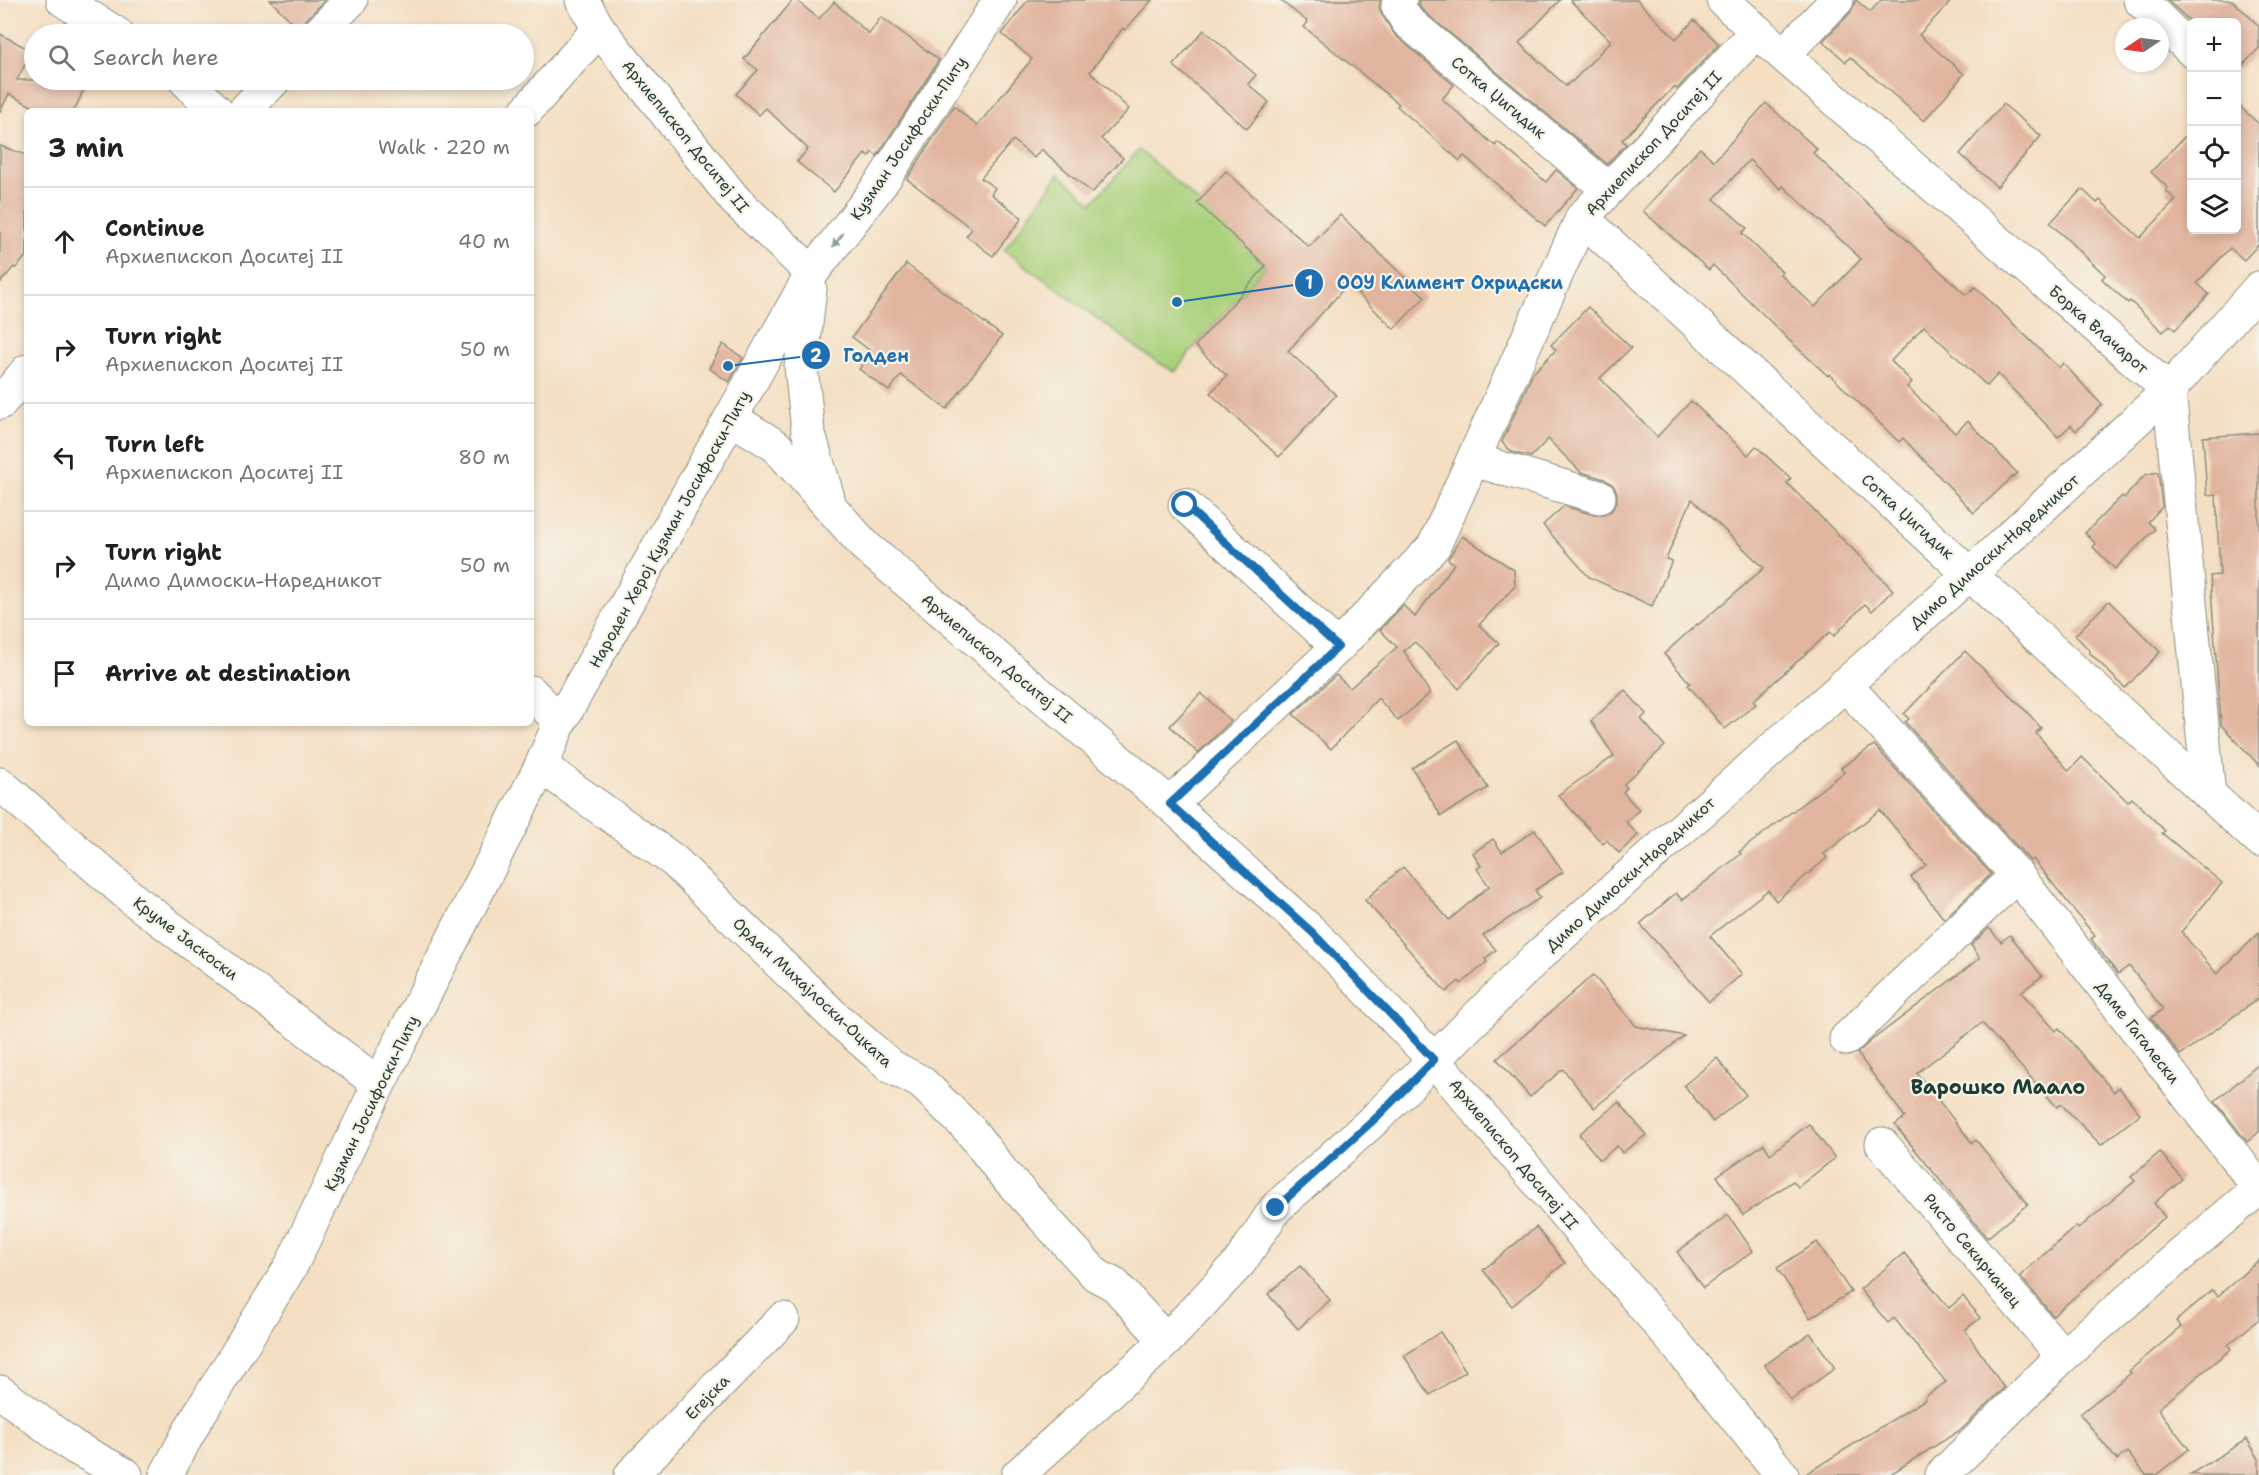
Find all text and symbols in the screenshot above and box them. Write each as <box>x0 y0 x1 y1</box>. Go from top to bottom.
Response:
north arrow <box>2115 18 2169 72</box>
map controls <box>2187 18 2241 234</box>
button: + <box>2187 18 2241 72</box>
search box <box>24 24 534 90</box>
icon: search <box>45 41 78 74</box>
text: Search here <box>93 43 219 72</box>
street label: Сотка Џигидик <box>1447 51 1551 144</box>
street label: Кузман Јосифоски-Питу <box>846 52 971 224</box>
street label: Архиепископ Доситеј II <box>617 56 754 217</box>
street label: Архиепископ Доситеј II <box>1581 66 1726 220</box>
button: − <box>2187 72 2241 126</box>
button: locate <box>2187 126 2241 180</box>
text: 3 min <box>48 130 124 165</box>
text: Walk · 220 m <box>378 134 510 160</box>
button: layers <box>2187 180 2241 234</box>
text: Continue <box>105 214 205 243</box>
icon: ahead <box>48 225 81 258</box>
text: 40 m <box>458 228 510 254</box>
one-way arrow <box>831 232 844 248</box>
text: Архиепископ Доситеј II <box>105 243 343 269</box>
callout: ООУ Климент Охридски <box>1294 265 1575 301</box>
text: 1 <box>1305 271 1313 295</box>
text: ООУ Климент Охридски <box>1337 271 1564 295</box>
street label: Борка Влачарот <box>2044 280 2153 379</box>
text: Turn right <box>105 322 222 351</box>
icon: right <box>48 333 81 366</box>
text: 50 m <box>460 336 510 362</box>
callout: Голден <box>801 337 920 373</box>
text: 2 <box>810 344 823 368</box>
text: Голден <box>843 344 909 368</box>
text: Архиепископ Доситеј II <box>105 351 343 377</box>
street label: Народен Херој Кузман Јосифоски-Питу <box>584 387 755 672</box>
text: Turn left <box>105 430 204 459</box>
icon: left <box>48 441 81 474</box>
text: 80 m <box>458 444 510 470</box>
text: Архиепископ Доситеј II <box>105 459 343 485</box>
street label: Сотка Џигидик <box>1857 469 1959 564</box>
street label: Димо Димоски-Наредникот <box>1905 469 2084 633</box>
route start <box>1171 491 1197 517</box>
text: Turn right <box>105 538 222 567</box>
icon: right <box>48 549 81 582</box>
text: 50 m <box>460 552 510 578</box>
text: Димо Димоски-Наредникот <box>105 567 382 593</box>
street label: Архиепископ Доситеј II <box>917 589 1077 728</box>
icon: arrive <box>48 657 81 690</box>
text: Arrive at destination <box>105 659 351 688</box>
street label: Димо Димоски-Наредникот <box>1541 792 1720 956</box>
street label: Круме Јаскоски <box>129 892 242 985</box>
street label: Ордан Михајлоски-Оцката <box>728 913 897 1072</box>
street label: Даме Гагалески <box>2091 976 2184 1088</box>
street label: Кузман Јосифоски-Питу <box>320 1012 423 1195</box>
district label: Варошко Маало <box>1911 1074 2085 1100</box>
street label: Архиепископ Доситеј II <box>1444 1075 1583 1234</box>
street label: Ристо Секирчанец <box>1919 1189 2026 1312</box>
route end <box>1262 1194 1288 1220</box>
street label: Егејска <box>681 1370 734 1424</box>

